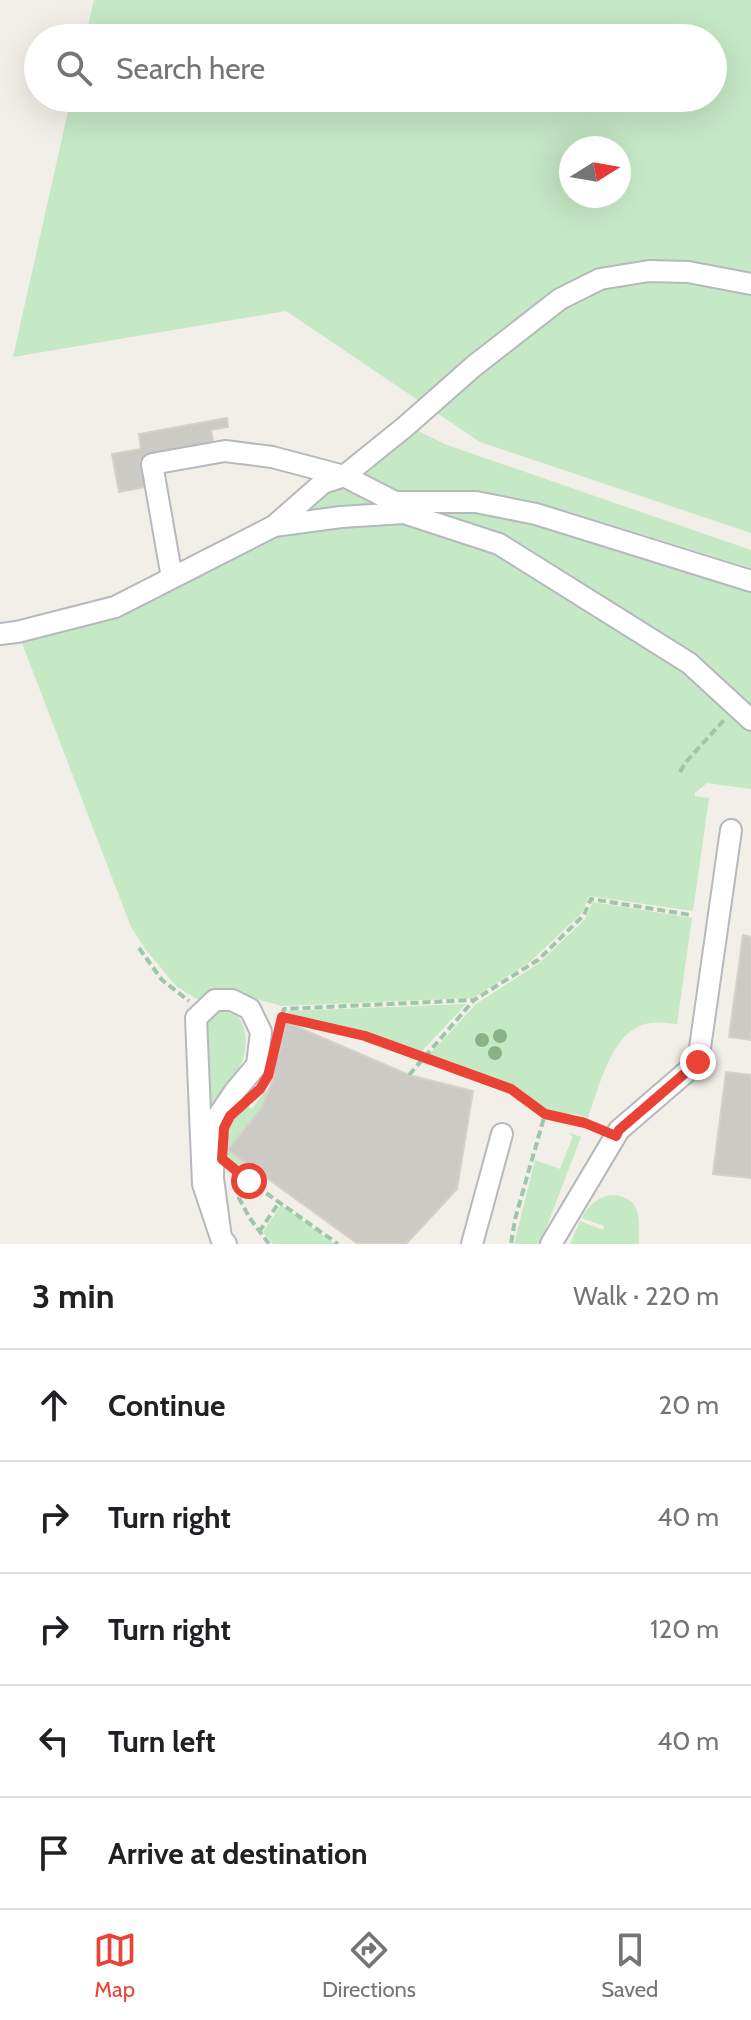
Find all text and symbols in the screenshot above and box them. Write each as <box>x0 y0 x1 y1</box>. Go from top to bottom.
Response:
search box <box>24 24 727 112</box>
icon: search <box>52 46 96 90</box>
text: Search here <box>116 50 265 87</box>
north arrow <box>559 136 631 208</box>
route end <box>680 1044 716 1080</box>
route start <box>231 1163 267 1199</box>
text: 3 min <box>32 1275 114 1317</box>
text: Walk · 220 m <box>573 1280 719 1312</box>
icon: ahead <box>32 1383 76 1427</box>
text: Continue <box>108 1387 225 1424</box>
text: 20 m <box>659 1389 719 1421</box>
icon: right <box>32 1495 76 1539</box>
text: Turn right <box>108 1499 231 1536</box>
text: 40 m <box>657 1501 719 1533</box>
icon: right <box>32 1607 76 1651</box>
text: Turn right <box>108 1611 231 1648</box>
text: 120 m <box>650 1613 719 1645</box>
icon: left <box>32 1719 76 1763</box>
text: Turn left <box>108 1723 216 1760</box>
text: 40 m <box>657 1725 719 1757</box>
icon: arrive <box>32 1831 76 1875</box>
text: Arrive at destination <box>108 1835 368 1872</box>
tab: Map <box>93 1928 137 2003</box>
tab: Directions <box>322 1928 416 2003</box>
tab: Saved <box>601 1928 658 2003</box>

